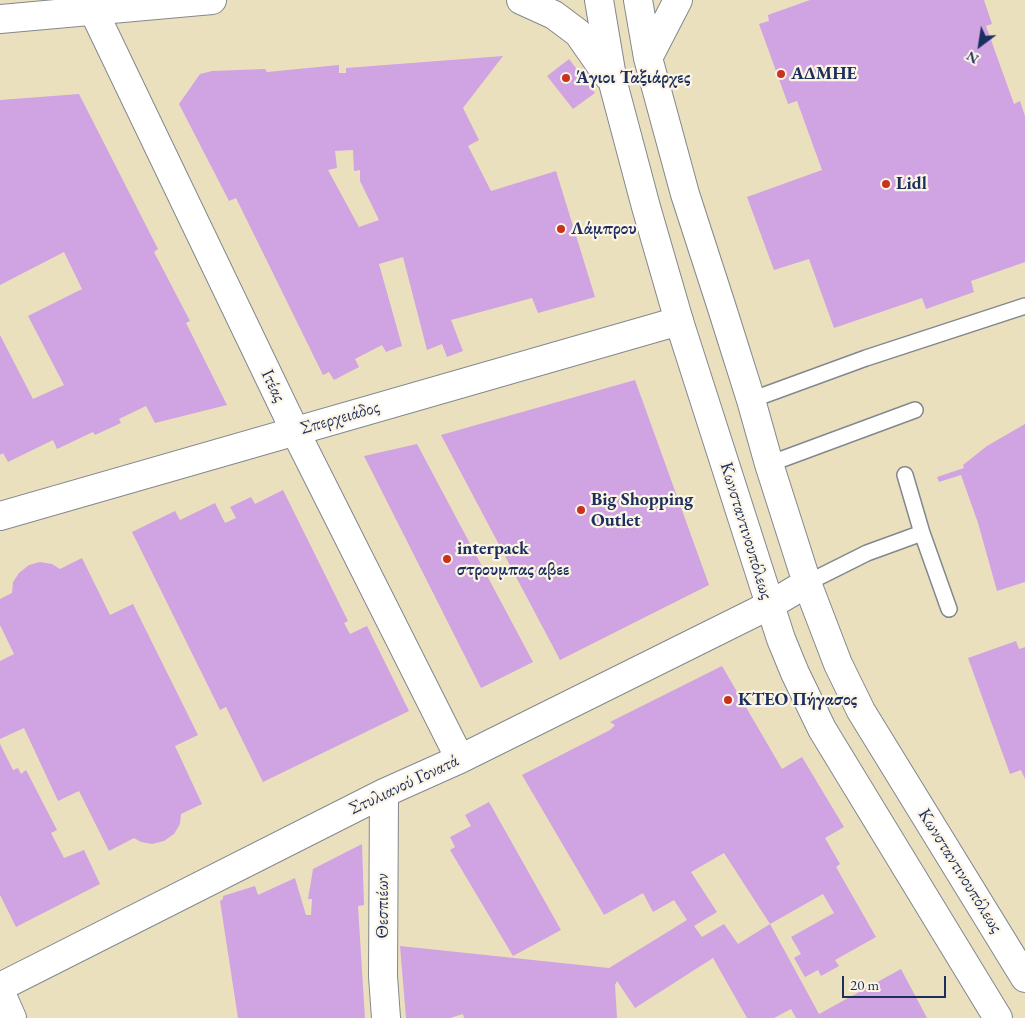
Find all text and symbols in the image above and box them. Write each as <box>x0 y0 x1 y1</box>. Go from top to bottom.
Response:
north arrow <box>955 20 1005 70</box>
text: N <box>963 47 982 68</box>
place label: ΑΔΜΗΕ <box>791 63 857 85</box>
place label: Άγιοι Ταξιάρχες <box>576 67 690 89</box>
marker: ΑΔΜΗΕ <box>775 68 787 80</box>
marker: Άγιοι Ταξιάρχες <box>560 72 572 84</box>
place label: Lidl <box>896 173 927 195</box>
marker: Lidl <box>880 178 892 190</box>
place label: Λάμπρου <box>571 218 637 240</box>
marker: Λάμπρου <box>555 223 567 235</box>
street label: Ιτέας <box>256 366 290 406</box>
street label: Σπερχειάδος <box>298 396 382 440</box>
street label: Κωνσταντινουπόλεως <box>715 460 777 602</box>
place label: Big Shopping Outlet <box>591 489 693 532</box>
marker: Big Shopping Outlet <box>575 504 587 516</box>
place label: interpack στρουμπας αβεε <box>457 538 570 580</box>
marker: interpack στρουμπας αβεε <box>441 553 453 565</box>
place label: ΚΤΕΟ Πήγασος <box>738 689 857 711</box>
marker: ΚΤΕΟ Πήγασος <box>722 694 734 706</box>
street label: Στυλιανού Γονατά <box>346 750 462 820</box>
street label: Κωνσταντινουπόλεως <box>913 805 1007 937</box>
street label: Θεσπιέων <box>372 873 394 939</box>
scale bar <box>845 966 949 998</box>
text: 20 m <box>850 975 879 994</box>

